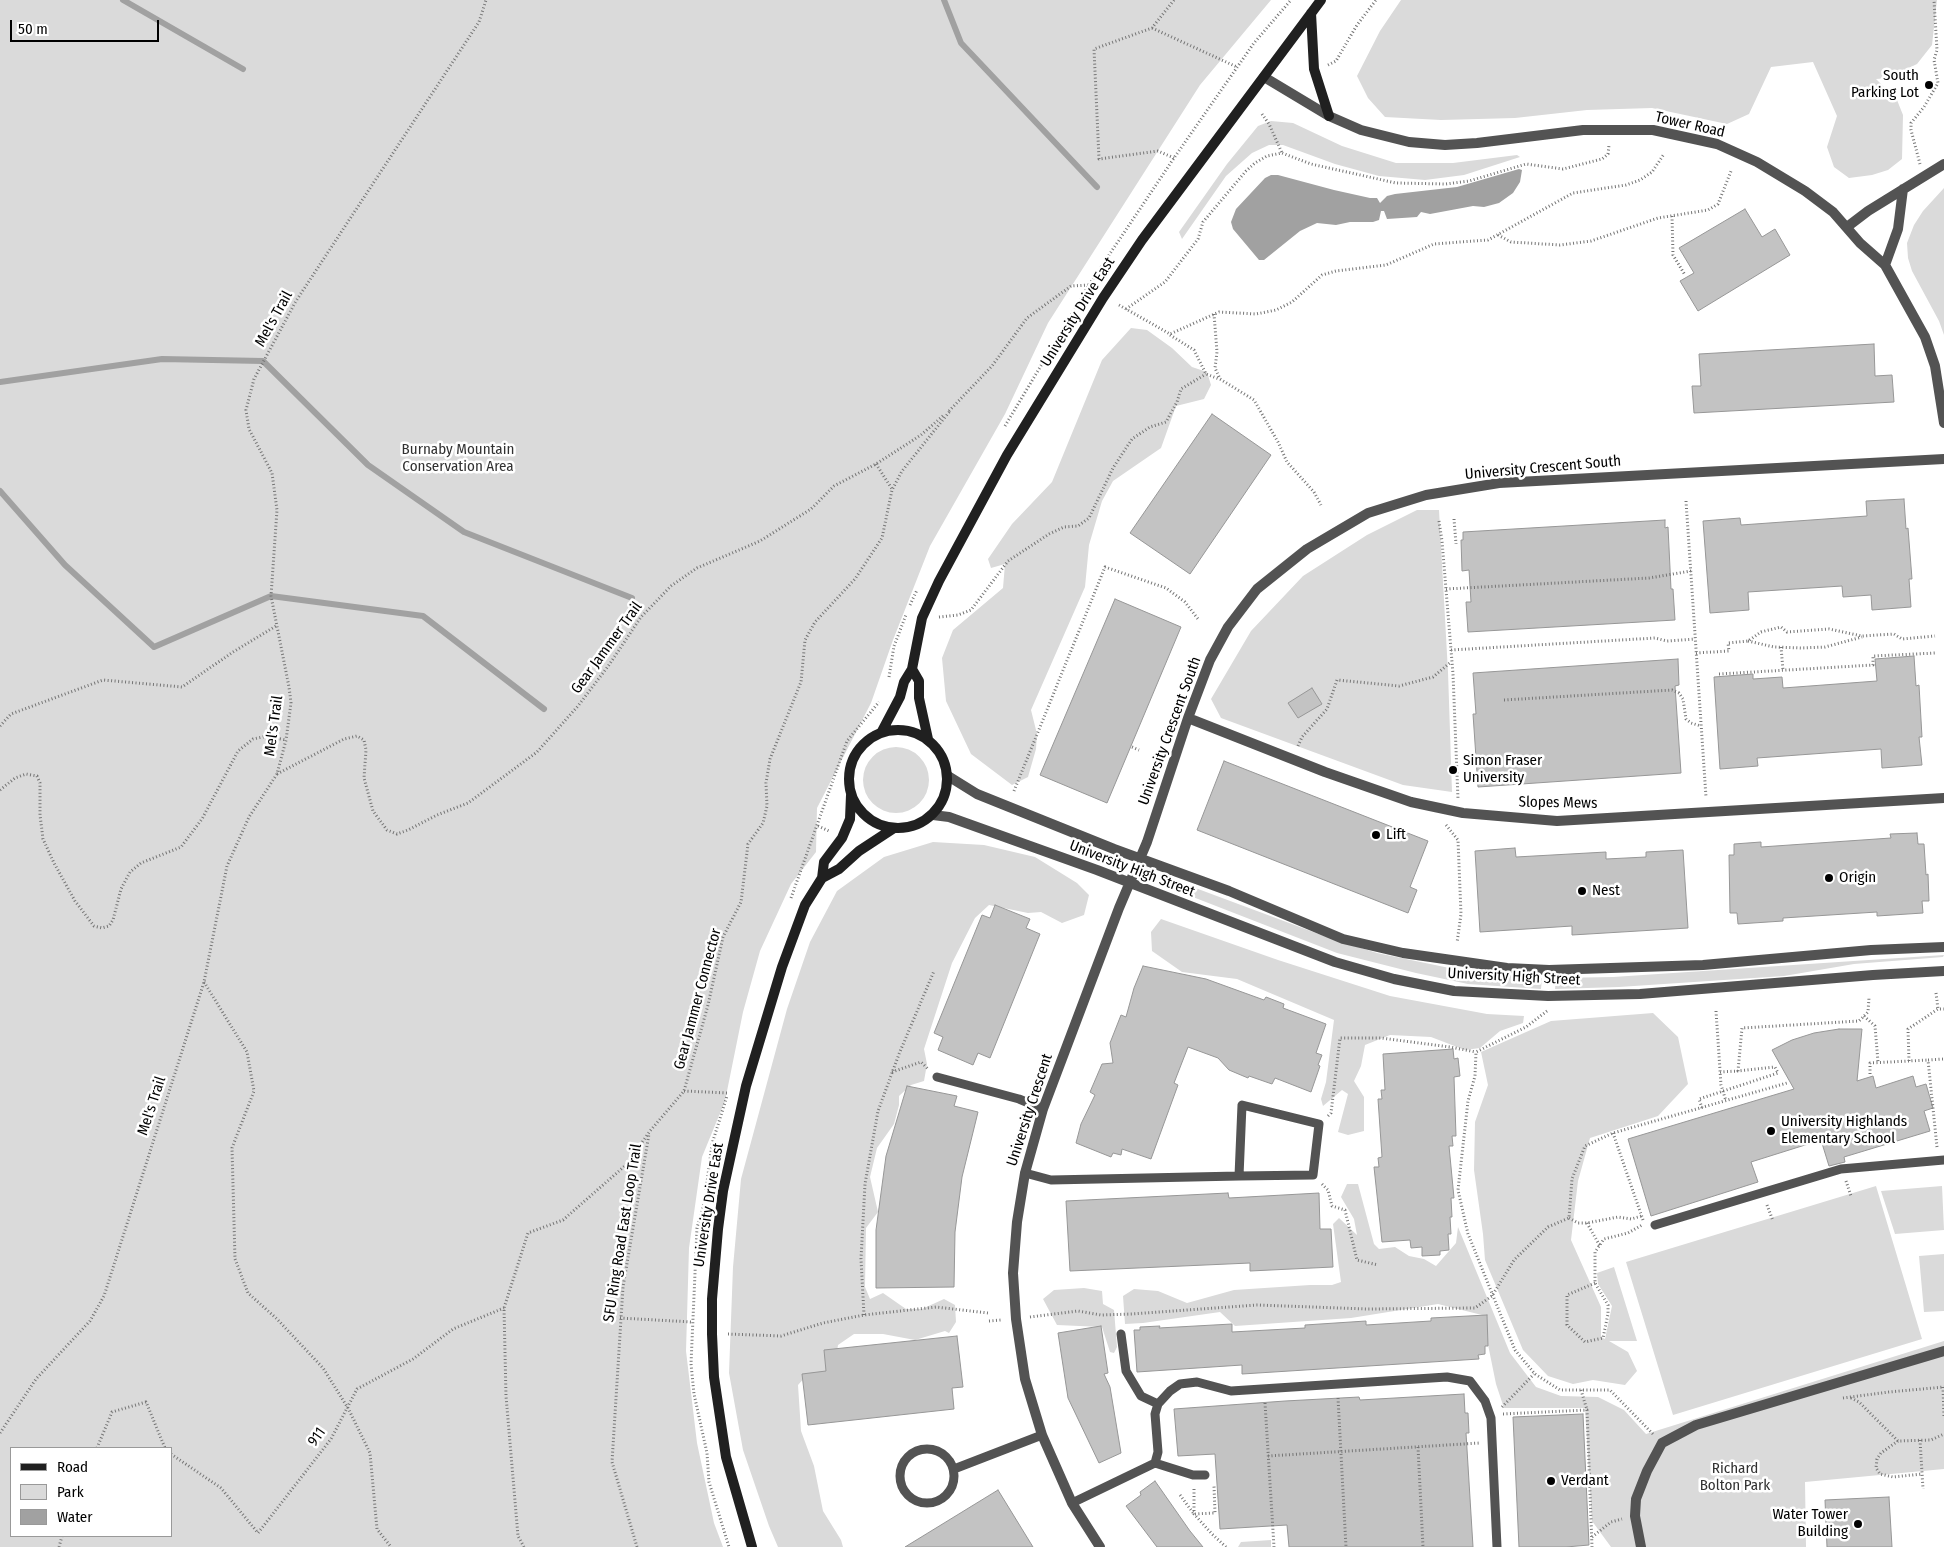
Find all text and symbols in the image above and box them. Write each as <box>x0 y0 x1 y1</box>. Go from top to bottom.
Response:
scale bar <box>12 10 161 42</box>
text: 50 m <box>18 20 48 38</box>
place label: South Parking Lot <box>1851 67 1919 102</box>
marker: South Parking Lot <box>1923 79 1935 91</box>
street label: Tower Road <box>1653 108 1727 142</box>
street label: University Drive East <box>1037 254 1119 370</box>
street label: Mel's Trail <box>251 288 297 350</box>
park label: Burnaby Mountain Conservation Area <box>402 441 514 476</box>
street label: University Crescent South <box>1464 452 1622 484</box>
street label: Gear Jammer Trail <box>568 599 646 697</box>
street label: University Crescent South <box>1135 654 1205 808</box>
street label: Mel's Trail <box>261 695 287 757</box>
place label: Simon Fraser University <box>1463 752 1542 787</box>
marker: Simon Fraser University <box>1447 764 1459 776</box>
street label: Slopes Mews <box>1518 793 1598 813</box>
place label: Lift <box>1386 826 1406 844</box>
marker: Lift <box>1370 829 1382 841</box>
street label: University High Street <box>1067 837 1197 901</box>
place label: Origin <box>1839 869 1876 887</box>
marker: Origin <box>1823 872 1835 884</box>
place label: Nest <box>1592 882 1620 900</box>
marker: Nest <box>1576 885 1588 897</box>
street label: Gear Jammer Connector <box>671 926 725 1072</box>
street label: University High Street <box>1447 965 1581 989</box>
street label: University Crescent <box>1003 1051 1057 1169</box>
street label: Mel's Trail <box>134 1074 170 1138</box>
place label: University Highlands Elementary School <box>1781 1113 1907 1148</box>
marker: University Highlands Elementary School <box>1765 1125 1777 1137</box>
street label: University Drive East <box>690 1142 728 1268</box>
street label: SFU Ring Road East Loop Trail <box>600 1143 646 1323</box>
street label: 911 <box>304 1424 330 1450</box>
legend <box>10 1447 172 1537</box>
text: Road <box>57 1458 88 1476</box>
park label: Richard Bolton Park <box>1700 1460 1770 1495</box>
place label: Verdant <box>1561 1472 1609 1490</box>
marker: Verdant <box>1545 1475 1557 1487</box>
text: Park <box>57 1483 84 1501</box>
place label: Water Tower Building <box>1773 1506 1848 1541</box>
text: Water <box>57 1508 92 1526</box>
marker: Water Tower Building <box>1852 1518 1864 1530</box>

